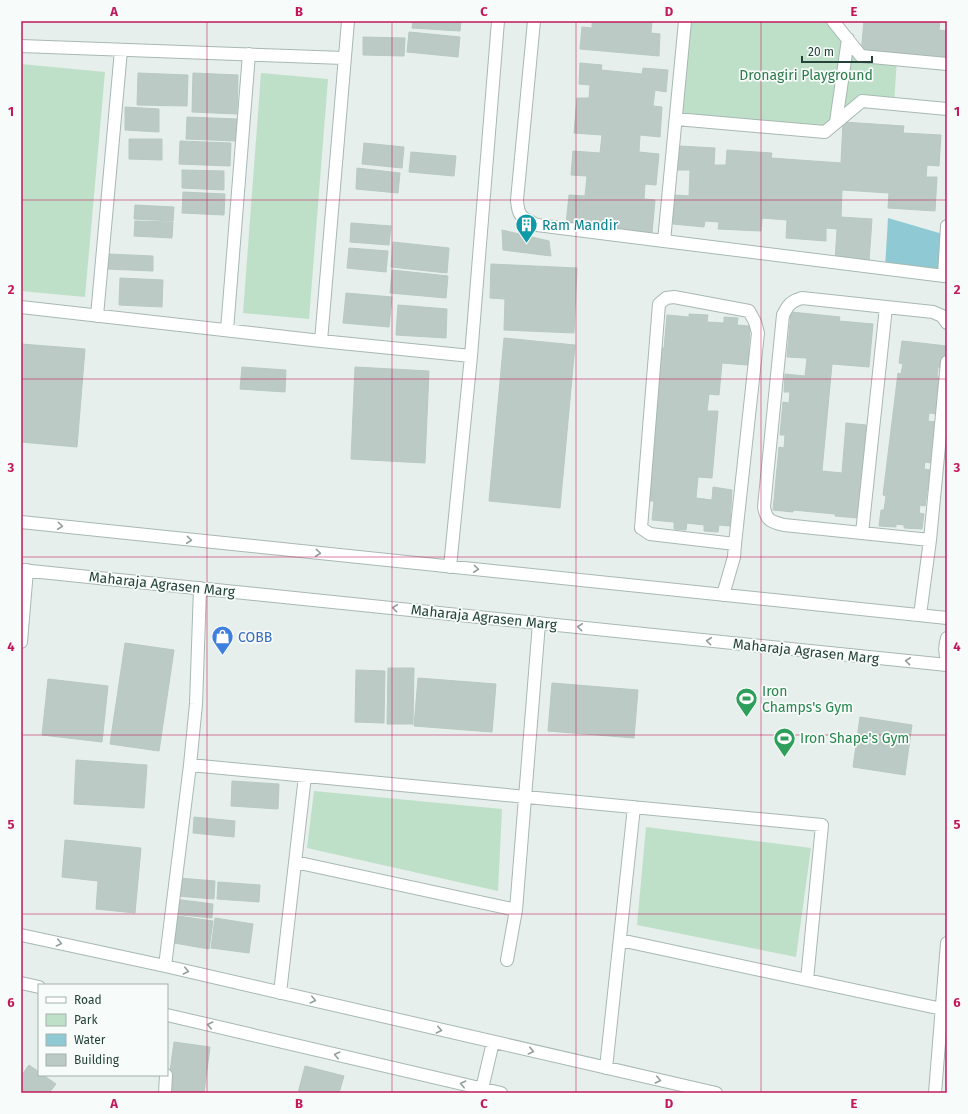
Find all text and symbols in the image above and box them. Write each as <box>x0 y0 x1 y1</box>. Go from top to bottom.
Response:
text: A <box>109 4 118 19</box>
text: B <box>295 4 303 19</box>
text: C <box>480 4 488 19</box>
text: D <box>665 4 674 19</box>
text: E <box>851 4 858 19</box>
scale bar <box>802 38 872 64</box>
text: 20 m <box>808 45 834 59</box>
park label: Dronagiri Playground <box>739 67 873 84</box>
text: 1 <box>8 104 14 119</box>
text: 1 <box>954 104 960 119</box>
building icon: Ram Mandir <box>513 212 539 245</box>
place label: Ram Mandir <box>542 217 619 234</box>
text: 2 <box>8 282 15 297</box>
text: 2 <box>954 282 961 297</box>
text: 3 <box>7 460 15 475</box>
text: 3 <box>953 460 961 475</box>
one-way arrow <box>57 522 63 531</box>
one-way arrow <box>186 535 192 544</box>
one-way arrow <box>315 548 321 557</box>
one-way arrow <box>473 565 479 574</box>
street label: Maharaja Agrasen Marg <box>88 568 237 601</box>
street label: Maharaja Agrasen Marg <box>410 601 559 634</box>
one-way arrow <box>392 604 398 613</box>
one-way arrow <box>577 623 583 632</box>
shop icon: COBB <box>209 624 235 657</box>
place label: COBB <box>238 629 272 646</box>
street label: Maharaja Agrasen Marg <box>732 635 881 668</box>
one-way arrow <box>706 636 712 645</box>
text: 4 <box>7 639 15 654</box>
text: 4 <box>953 639 961 654</box>
one-way arrow <box>905 657 911 666</box>
place label: Iron Champs's Gym <box>762 683 853 716</box>
sports icon: Iron Champs's Gym <box>734 686 760 719</box>
sports icon: Iron Shape's Gym <box>771 725 797 758</box>
place label: Iron Shape's Gym <box>800 730 909 747</box>
text: 5 <box>8 817 15 832</box>
text: 5 <box>954 817 961 832</box>
one-way arrow <box>56 939 62 947</box>
one-way arrow <box>183 967 189 975</box>
legend <box>38 984 168 1076</box>
text: Road <box>74 993 102 1007</box>
text: 6 <box>7 995 15 1010</box>
text: 6 <box>953 995 961 1010</box>
one-way arrow <box>309 996 316 1004</box>
text: Park <box>74 1013 98 1027</box>
one-way arrow <box>207 1022 213 1030</box>
one-way arrow <box>436 1025 443 1033</box>
text: Water <box>74 1033 106 1047</box>
one-way arrow <box>528 1046 535 1054</box>
one-way arrow <box>334 1051 340 1059</box>
text: Building <box>74 1053 120 1067</box>
one-way arrow <box>655 1075 661 1083</box>
one-way arrow <box>460 1081 467 1089</box>
text: A <box>109 1096 118 1111</box>
text: B <box>295 1096 303 1111</box>
text: C <box>480 1096 488 1111</box>
text: D <box>665 1096 674 1111</box>
text: E <box>851 1096 858 1111</box>

